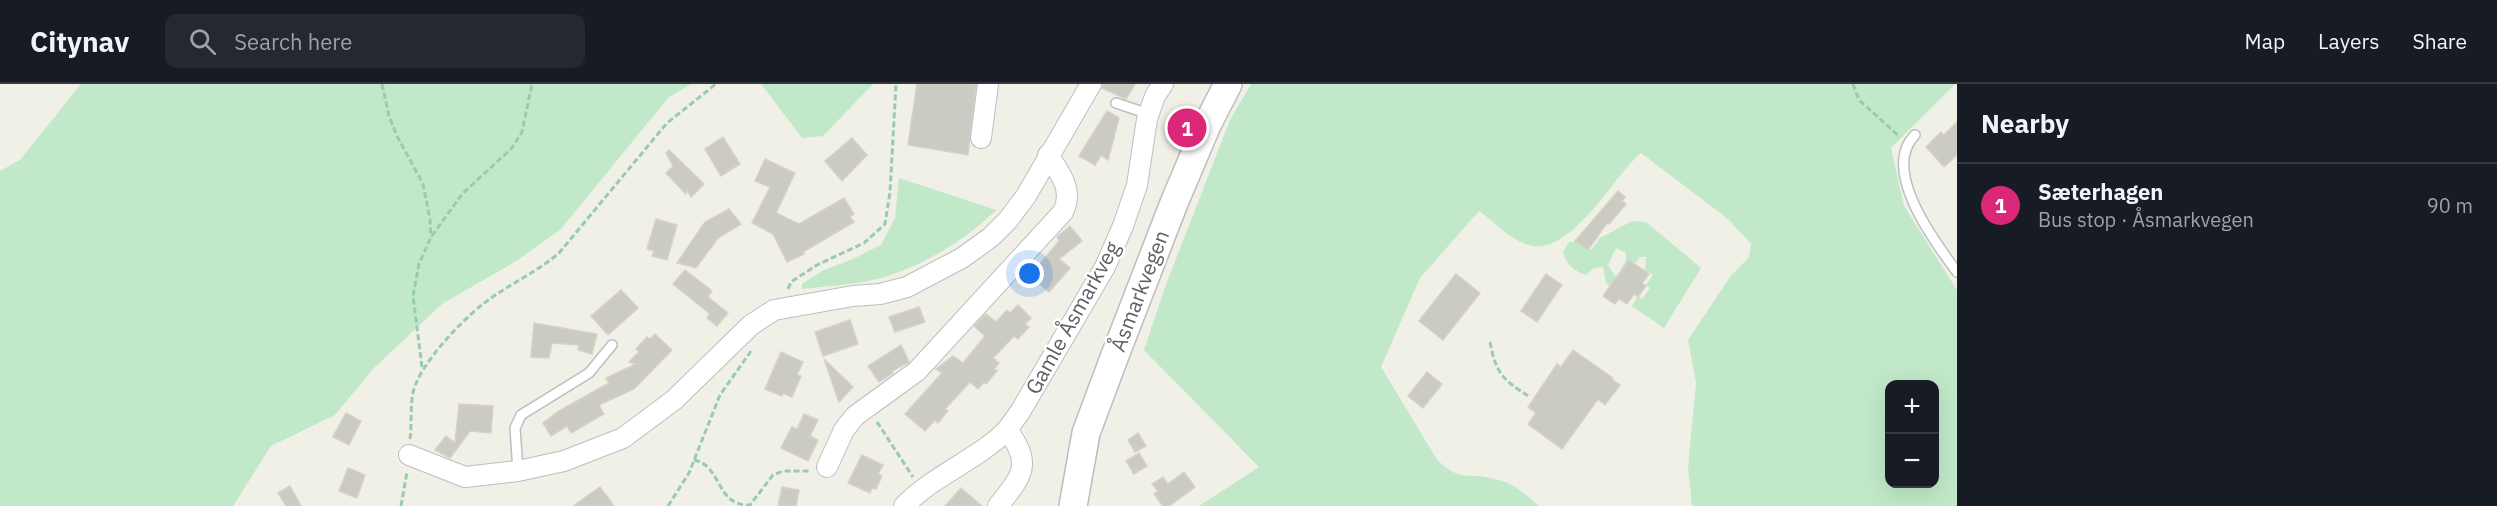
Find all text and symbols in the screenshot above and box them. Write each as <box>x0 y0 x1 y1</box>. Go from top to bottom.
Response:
search box <box>165 14 585 68</box>
text: Citynav <box>30 23 129 60</box>
icon: search <box>186 25 219 58</box>
text: Search here <box>234 27 352 56</box>
text: Map <box>2245 27 2285 55</box>
text: Layers <box>2318 27 2380 55</box>
text: Share <box>2413 27 2467 55</box>
pin: 1 <box>1168 106 1206 150</box>
text: Nearby <box>1981 106 2069 140</box>
text: Sæterhagen <box>2038 177 2163 206</box>
text: 1 <box>1995 192 2007 219</box>
text: 90 m <box>2427 192 2473 219</box>
text: Bus stop · Åsmarkvegen <box>2038 206 2254 233</box>
street label: Åsmarkvegen <box>1103 226 1175 355</box>
street label: Gamle Åsmarkveg <box>1018 236 1126 399</box>
your location <box>1015 259 1044 288</box>
map controls <box>1885 380 1939 488</box>
button: + <box>1885 380 1939 434</box>
button: − <box>1885 434 1939 488</box>

